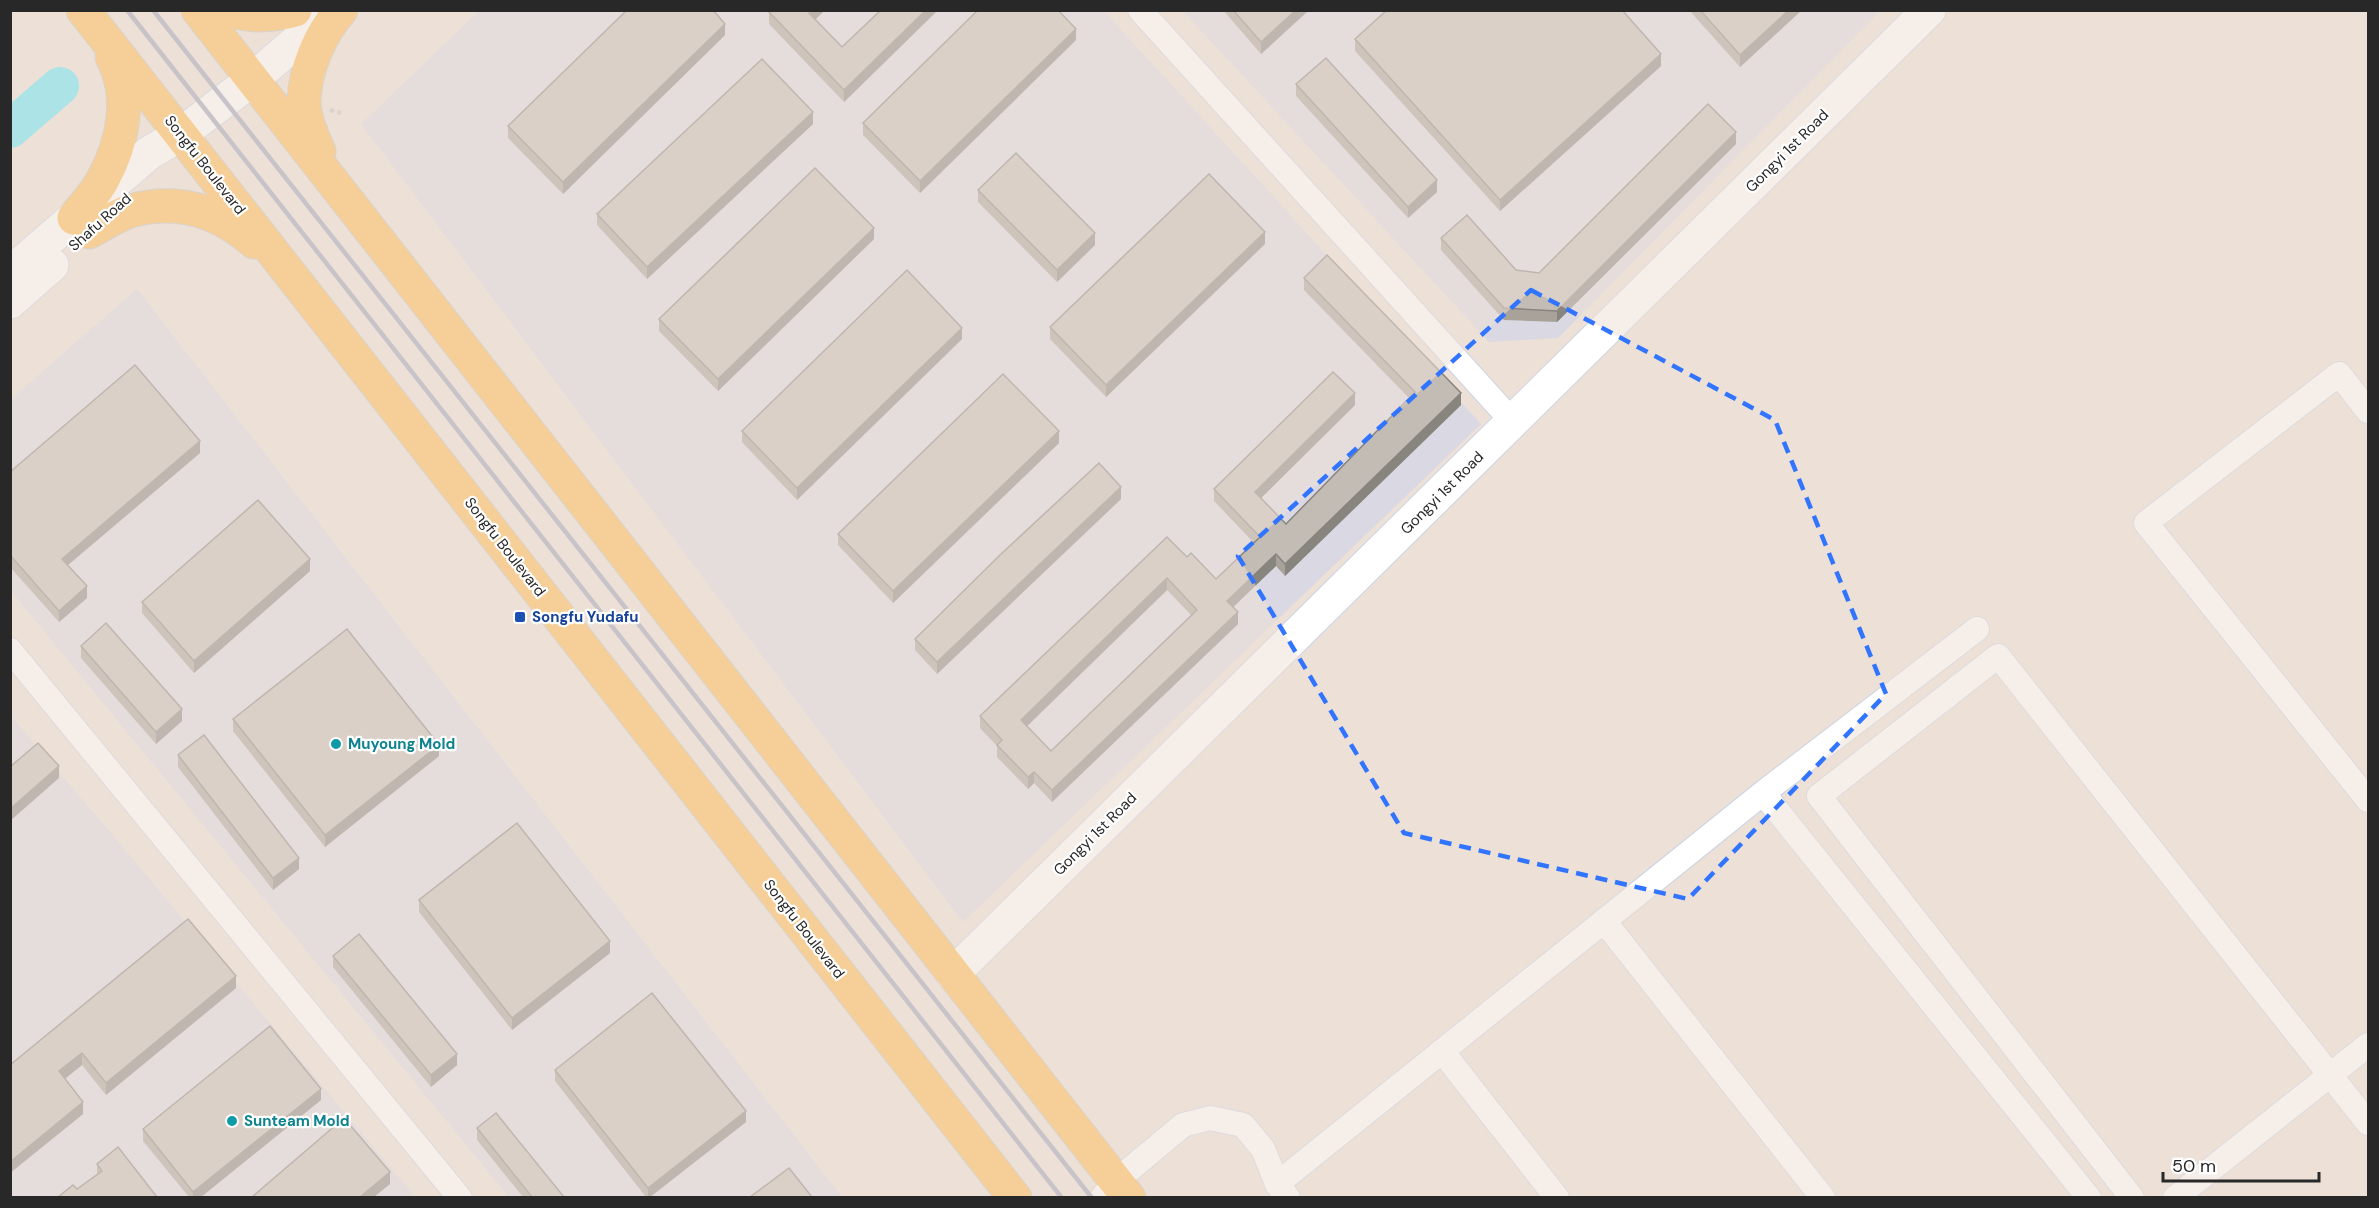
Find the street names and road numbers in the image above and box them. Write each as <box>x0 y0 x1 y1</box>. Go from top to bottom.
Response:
street label: Gongyi 1st Road <box>1741 105 1833 197</box>
street label: Songfu Boulevard <box>160 111 250 219</box>
street label: Shafu Road <box>64 188 136 256</box>
street label: Gongyi 1st Road <box>1396 447 1488 539</box>
street label: Songfu Boulevard <box>460 493 550 601</box>
street label: Gongyi 1st Road <box>1049 788 1141 880</box>
street label: Songfu Boulevard <box>759 875 849 983</box>

